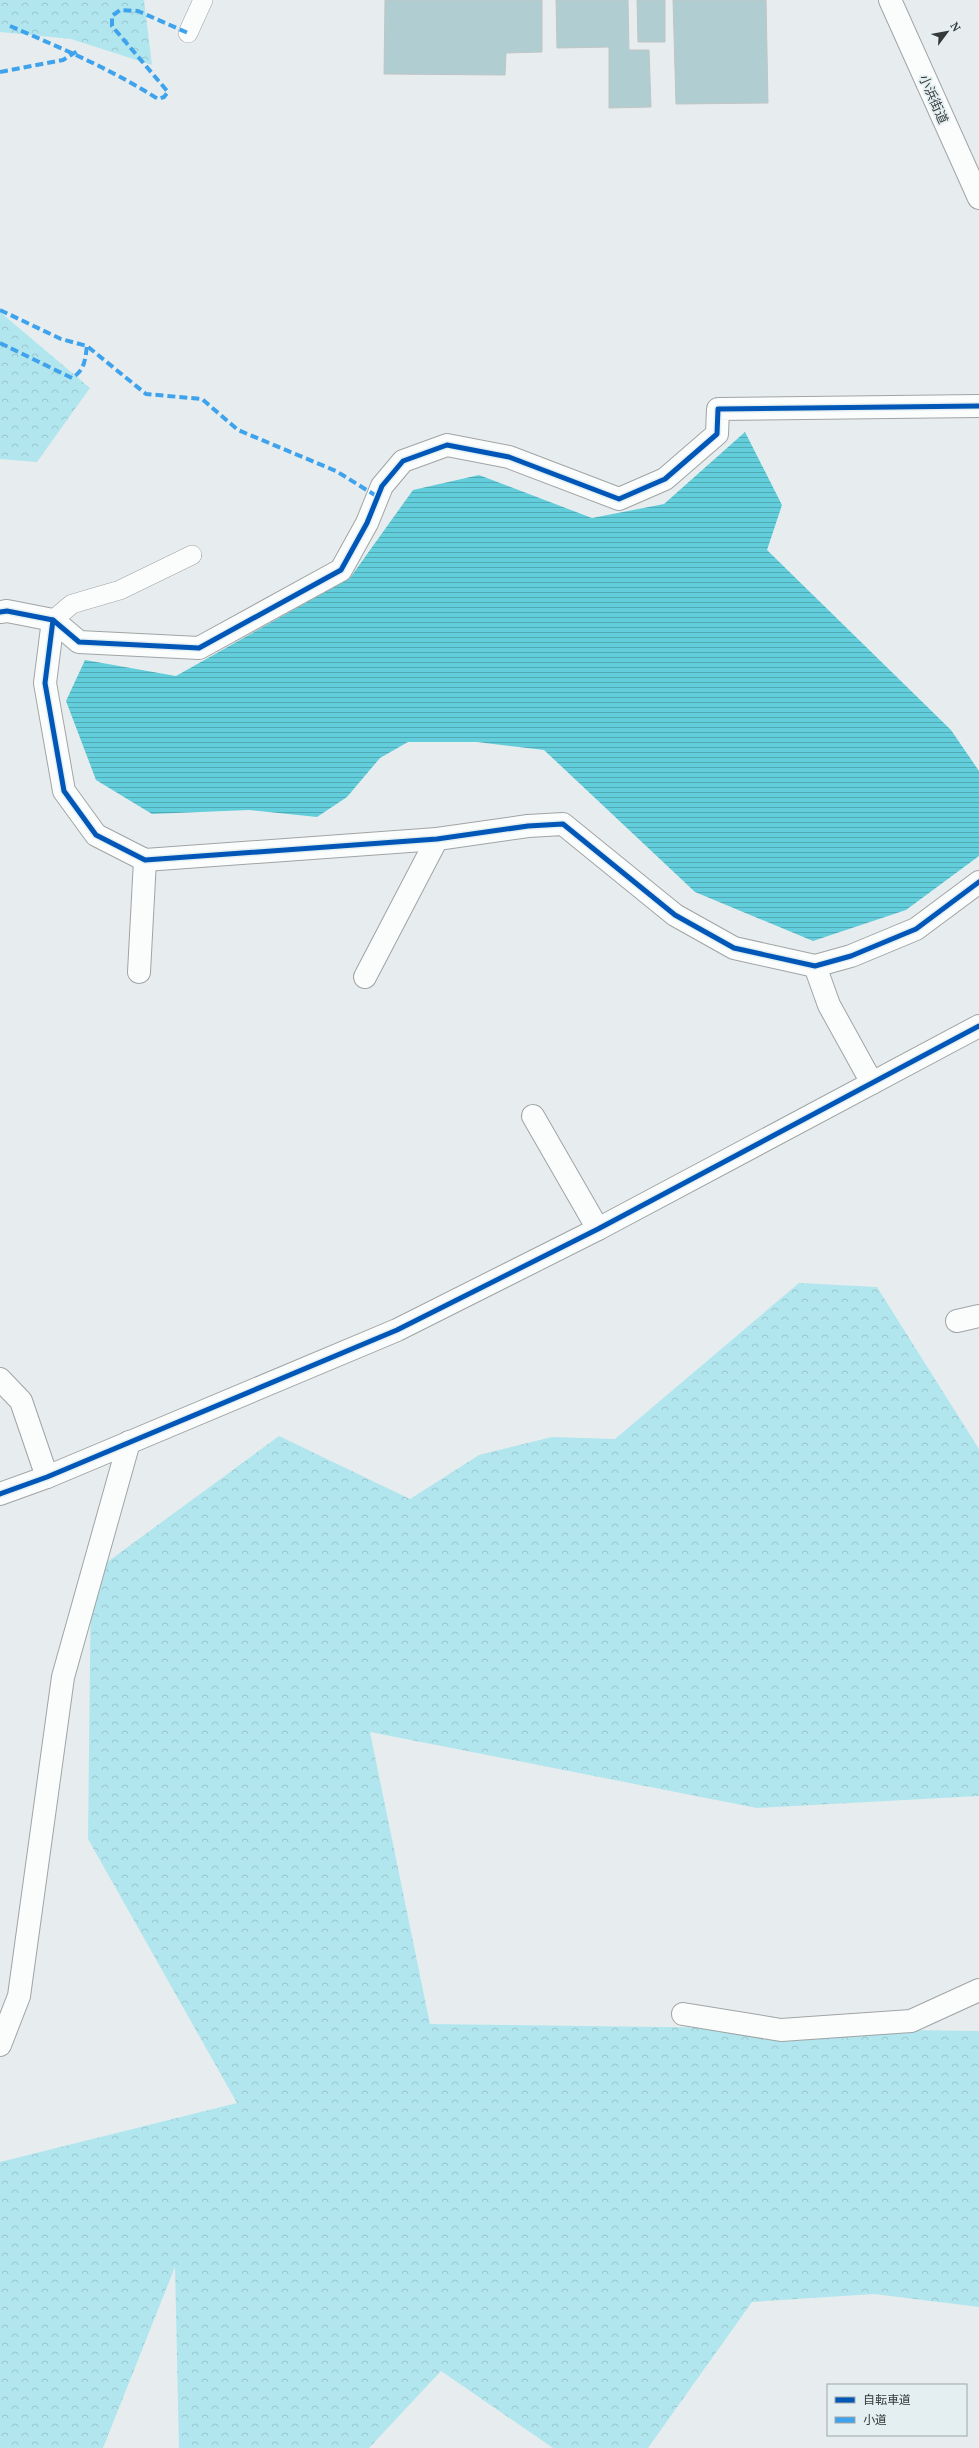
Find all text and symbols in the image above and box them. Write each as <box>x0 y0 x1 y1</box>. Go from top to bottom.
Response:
north arrow <box>927 12 967 52</box>
text: N <box>947 19 965 34</box>
street label: 小浜街道 <box>915 72 953 126</box>
legend <box>827 2384 967 2436</box>
text: 自転車道 <box>863 2391 911 2408</box>
text: 小道 <box>863 2411 887 2428</box>

